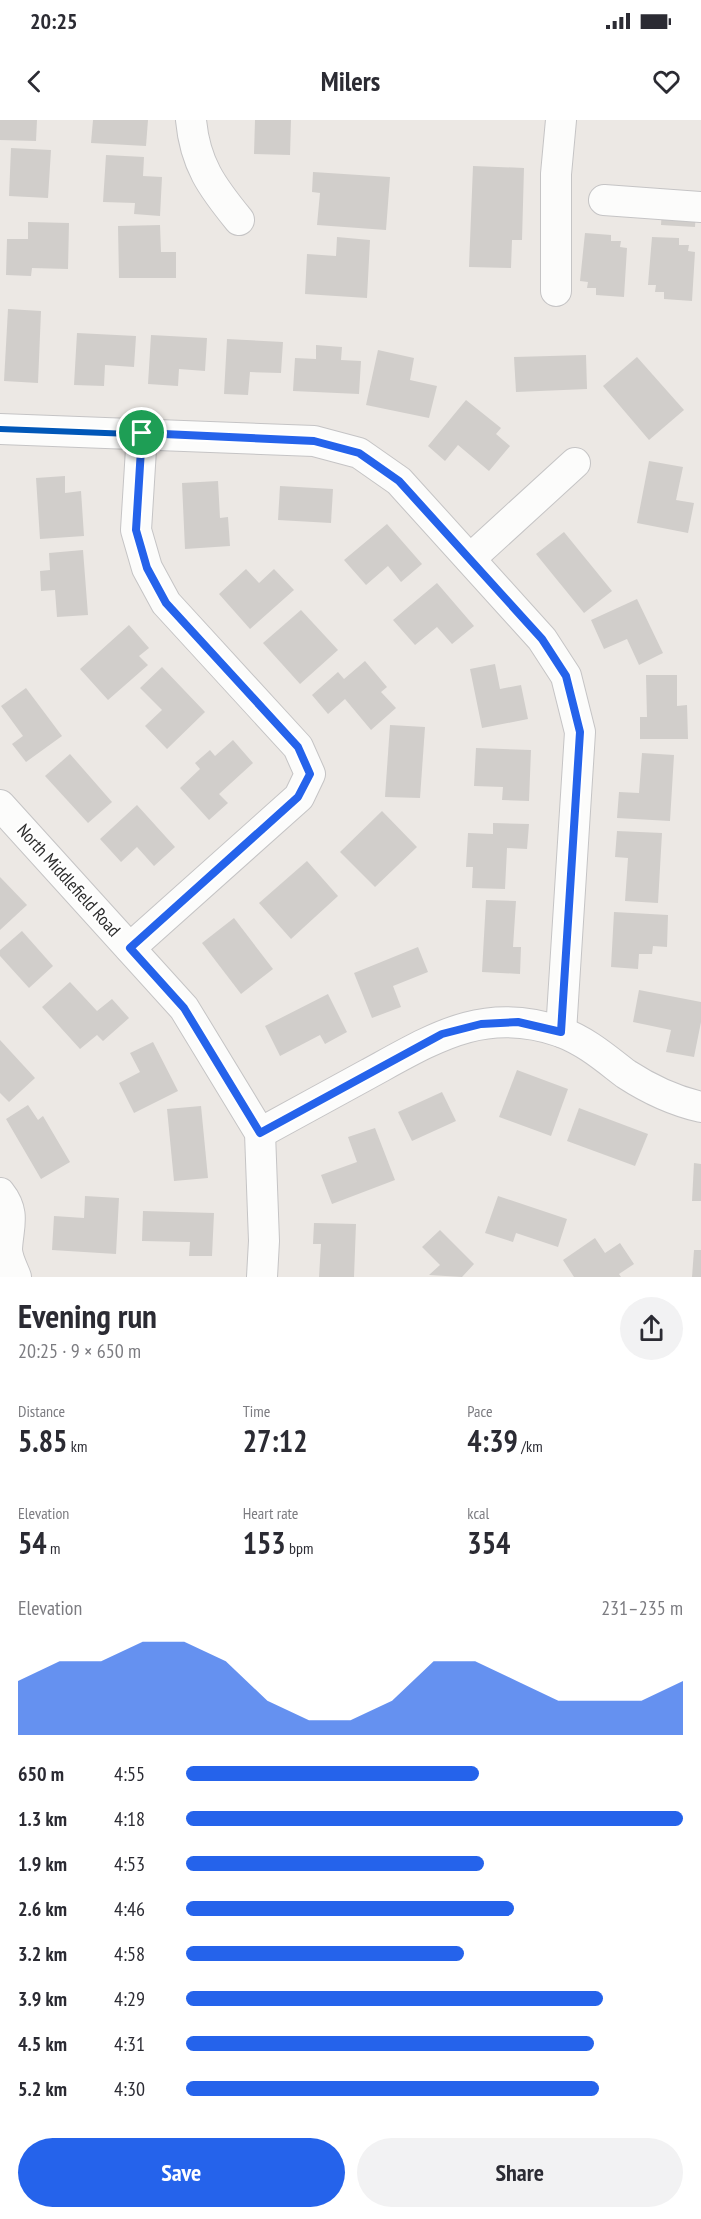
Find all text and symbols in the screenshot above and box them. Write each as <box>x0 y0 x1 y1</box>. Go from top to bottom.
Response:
text: 20:25 <box>30 7 78 35</box>
text: Milers <box>321 64 380 98</box>
icon: back <box>18 65 51 98</box>
icon: heart <box>650 65 683 98</box>
pin <box>116 407 167 458</box>
icon: arrive <box>125 416 158 449</box>
street label: North Middlefield Road <box>12 819 126 941</box>
text: Evening run <box>18 1294 157 1337</box>
button: share <box>620 1297 683 1360</box>
text: 20:25 · 9 × 650 m <box>18 1338 141 1364</box>
text: Distance <box>18 1401 65 1421</box>
text: Time <box>243 1401 270 1421</box>
text: Pace <box>467 1401 493 1421</box>
text: 5.85 <box>18 1421 67 1460</box>
text: 27:12 <box>243 1421 308 1460</box>
text: 4:39 <box>467 1421 518 1460</box>
text: km <box>67 1436 87 1456</box>
text: /km <box>518 1436 543 1456</box>
text: Elevation <box>18 1503 69 1523</box>
text: Heart rate <box>243 1503 298 1523</box>
text: kcal <box>467 1503 489 1523</box>
text: 54 <box>18 1523 47 1562</box>
text: 153 <box>243 1523 286 1562</box>
text: 354 <box>467 1523 510 1562</box>
text: m <box>47 1538 61 1558</box>
text: bpm <box>286 1538 313 1558</box>
text: Elevation <box>18 1595 82 1621</box>
text: 231–235 m <box>601 1595 683 1621</box>
text: 650 m <box>18 1761 64 1787</box>
text: 4:55 <box>114 1761 145 1787</box>
text: 1.3 km <box>18 1806 67 1832</box>
text: 4:18 <box>114 1806 145 1832</box>
text: 1.9 km <box>18 1851 67 1877</box>
text: 4:53 <box>114 1851 145 1877</box>
text: 2.6 km <box>18 1896 67 1922</box>
text: 4:46 <box>114 1896 145 1922</box>
text: 3.2 km <box>18 1941 67 1967</box>
text: 4:58 <box>114 1941 145 1967</box>
text: 3.9 km <box>18 1986 67 2012</box>
text: 4:29 <box>114 1986 145 2012</box>
text: 4.5 km <box>18 2031 67 2057</box>
text: 4:31 <box>114 2031 145 2057</box>
text: 5.2 km <box>18 2076 67 2102</box>
text: 4:30 <box>114 2076 145 2102</box>
button: Save <box>18 2138 345 2207</box>
button: Share <box>357 2138 683 2207</box>

